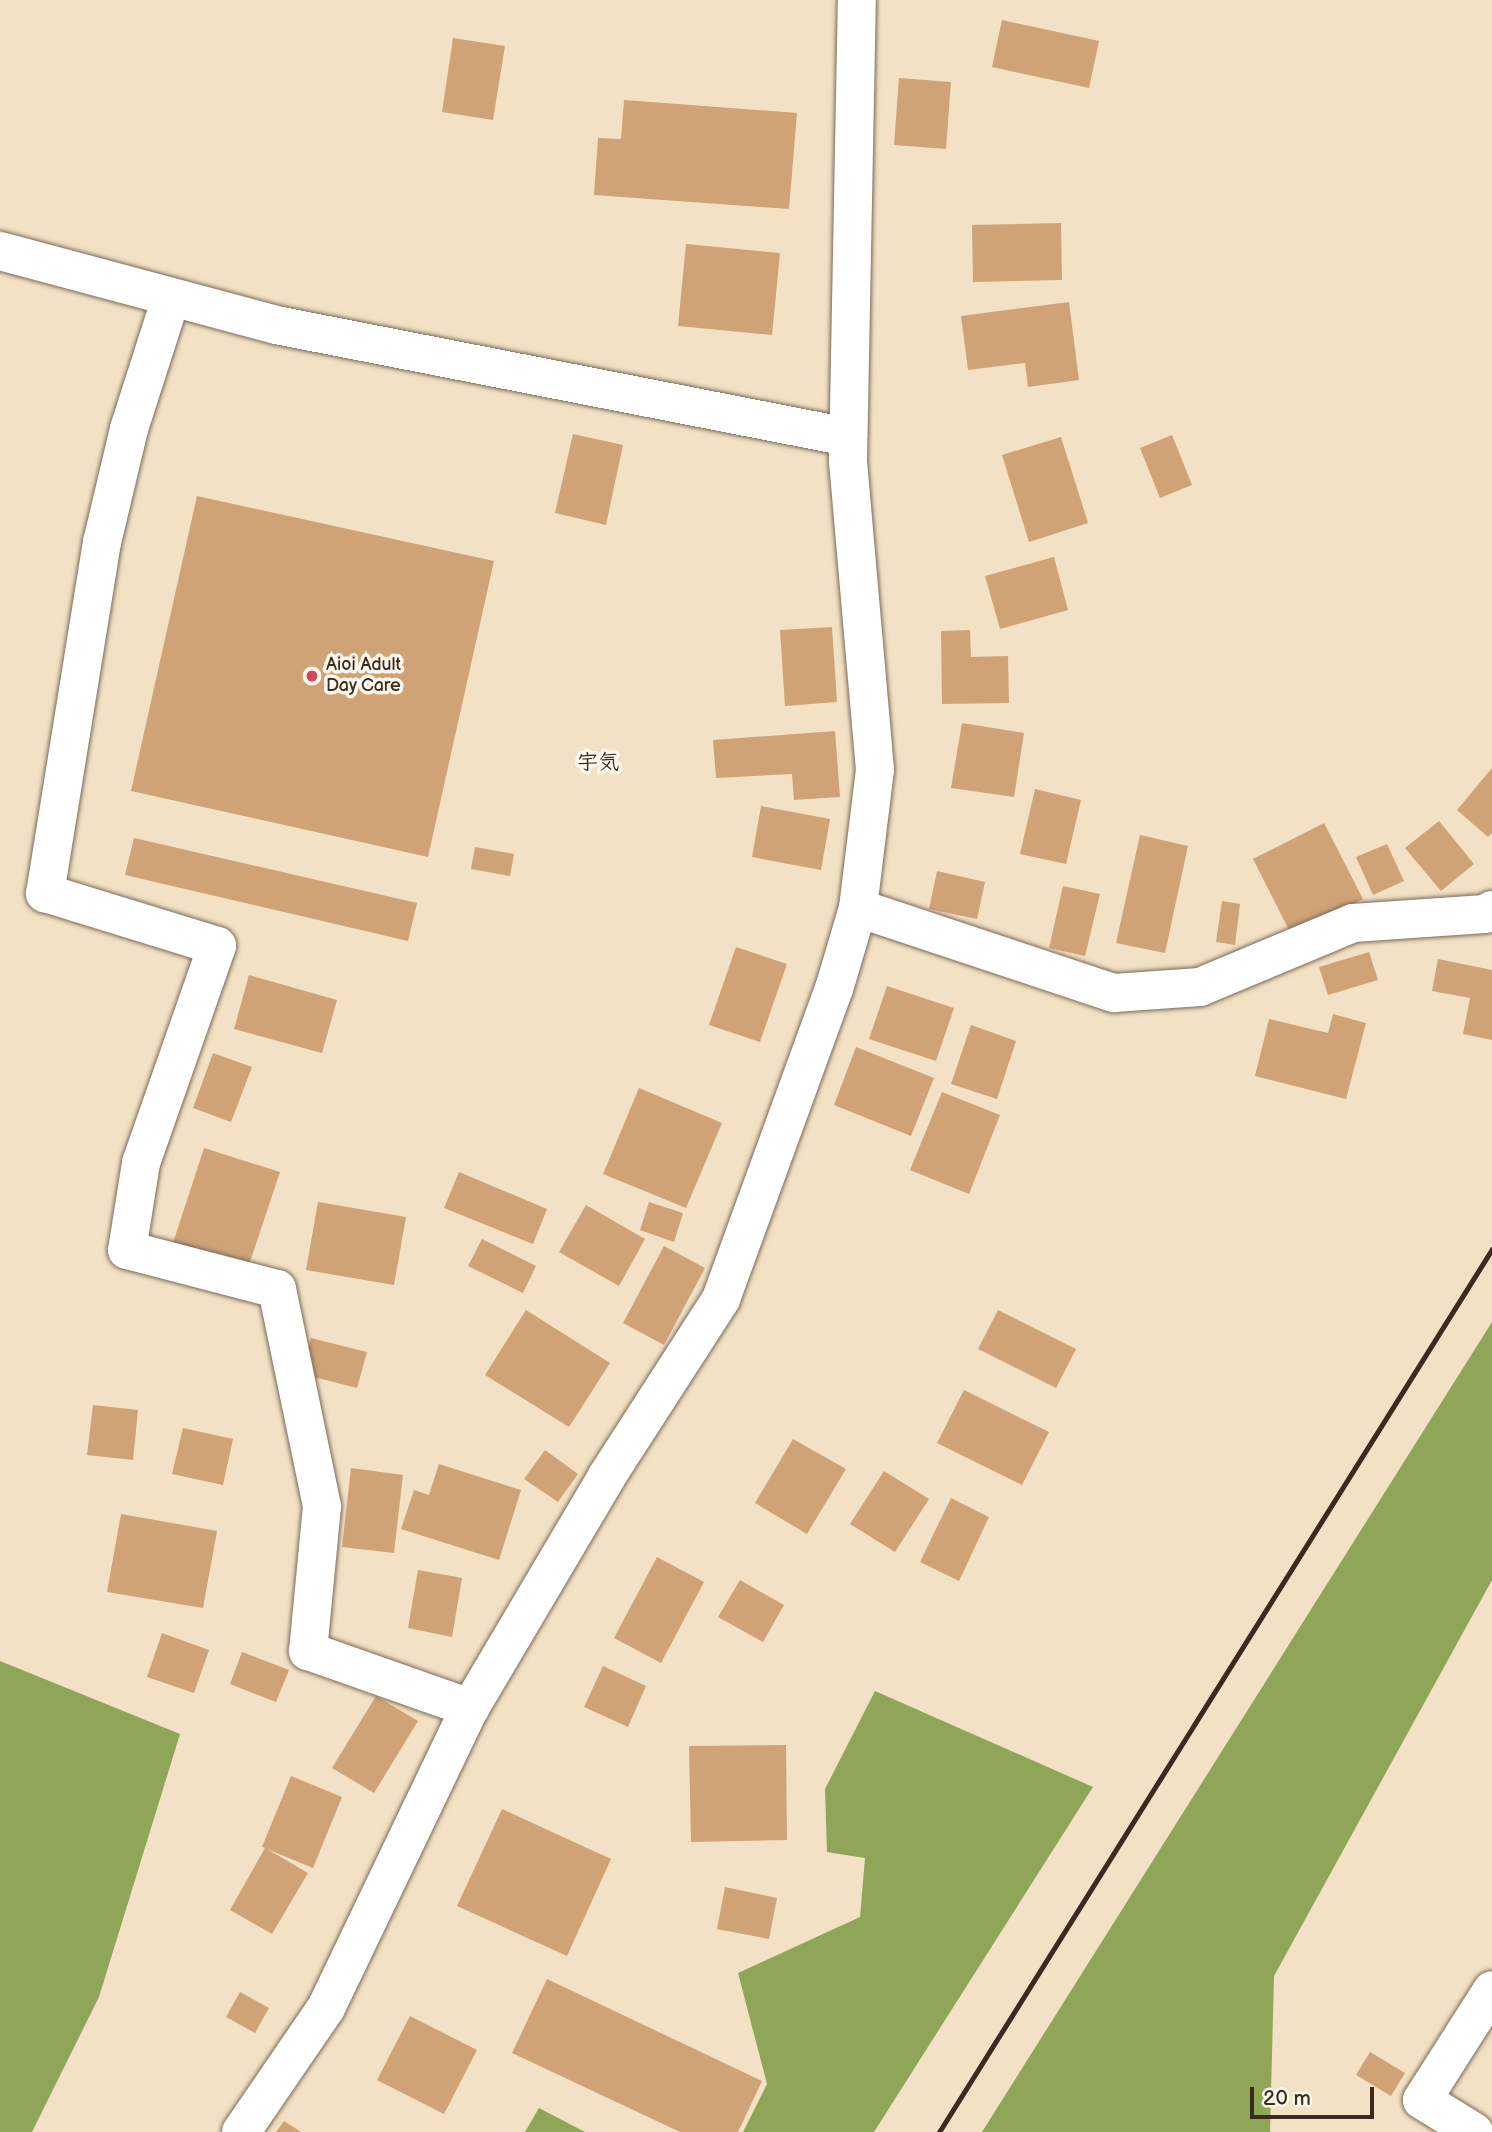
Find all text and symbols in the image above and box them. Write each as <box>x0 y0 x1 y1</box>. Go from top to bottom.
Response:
place label: Aioi Adult Day Care <box>326 655 402 698</box>
marker: Aioi Adult Day Care <box>304 668 320 684</box>
district label: 宇気 <box>577 750 619 776</box>
scale bar <box>1254 2072 1378 2116</box>
text: 20 m <box>1263 2086 1311 2111</box>

